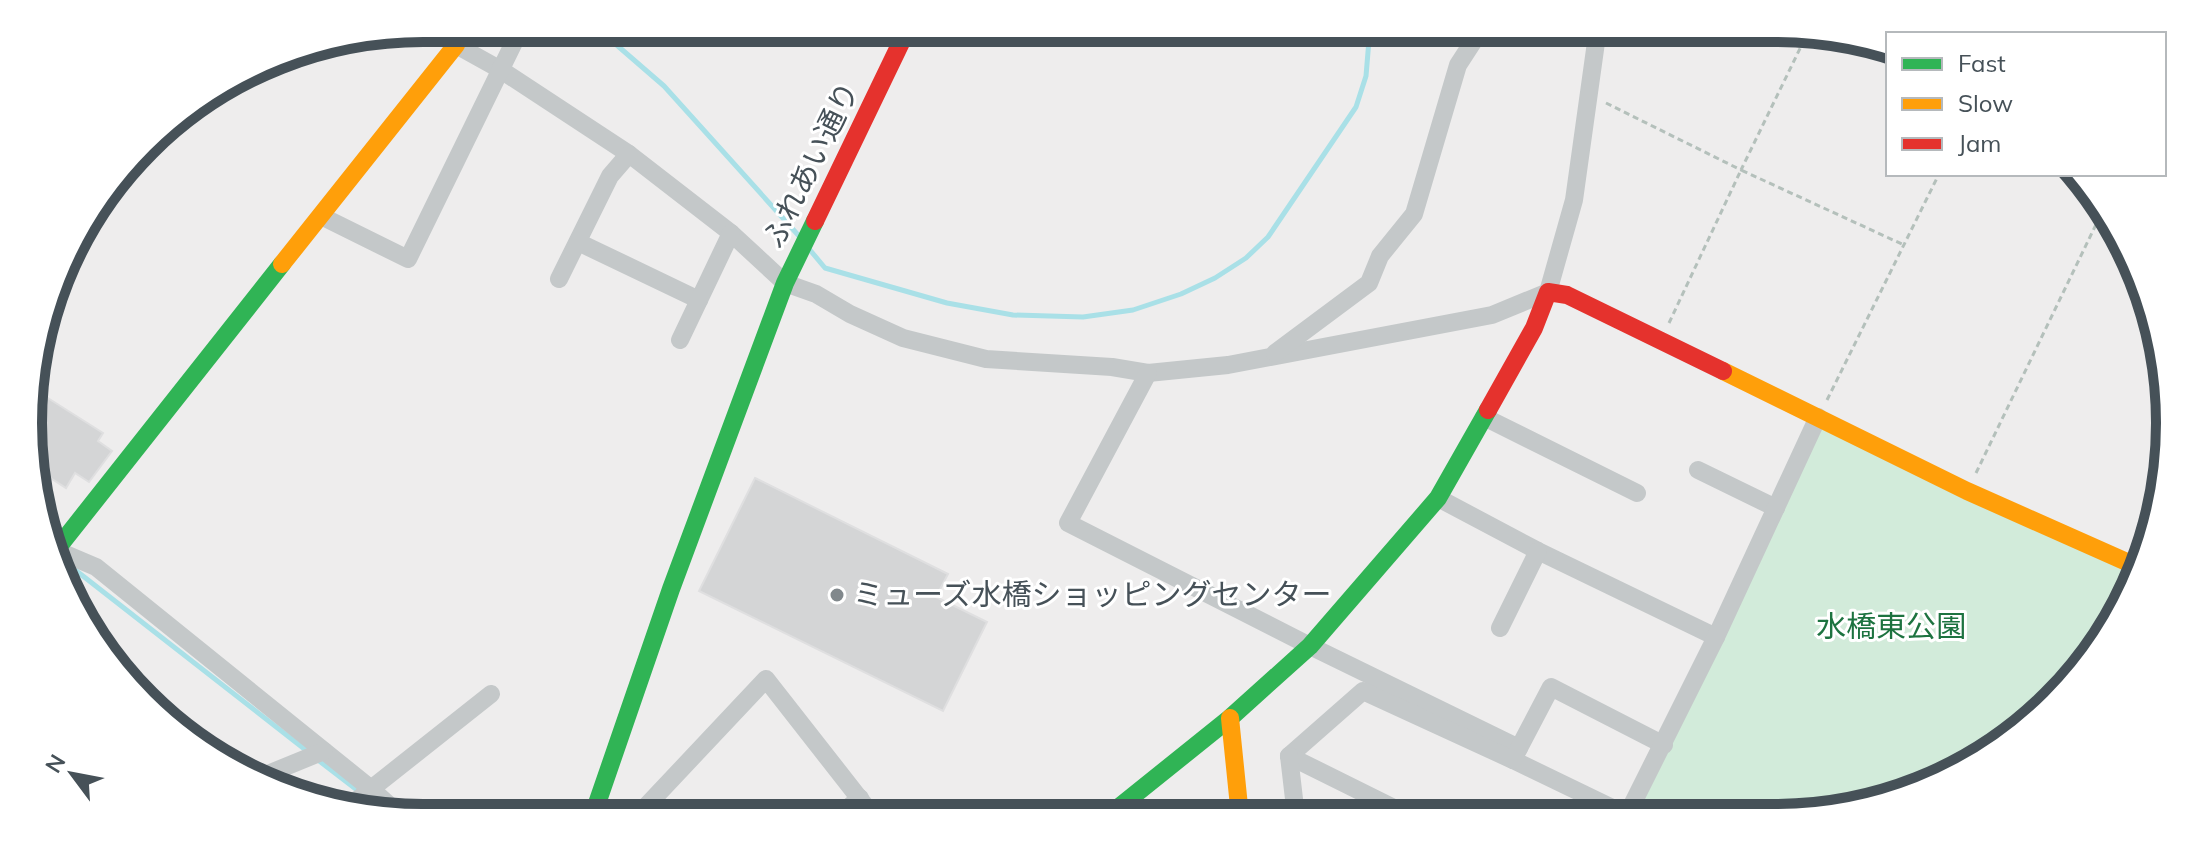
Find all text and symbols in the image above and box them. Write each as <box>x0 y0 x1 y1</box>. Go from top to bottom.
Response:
legend <box>1886 32 2166 176</box>
text: Fast <box>1958 48 2006 78</box>
street label: ふれあい通り <box>754 75 867 254</box>
text: Slow <box>1958 88 2013 118</box>
text: Jam <box>1958 128 2001 158</box>
place label: ミューズ水橋ショッピングセンター <box>853 575 1332 613</box>
marker: ミューズ水橋ショッピングセンター <box>828 586 846 604</box>
park label: 水橋東公園 <box>1816 607 1966 645</box>
north arrow <box>32 734 112 814</box>
text: N <box>39 749 71 778</box>

